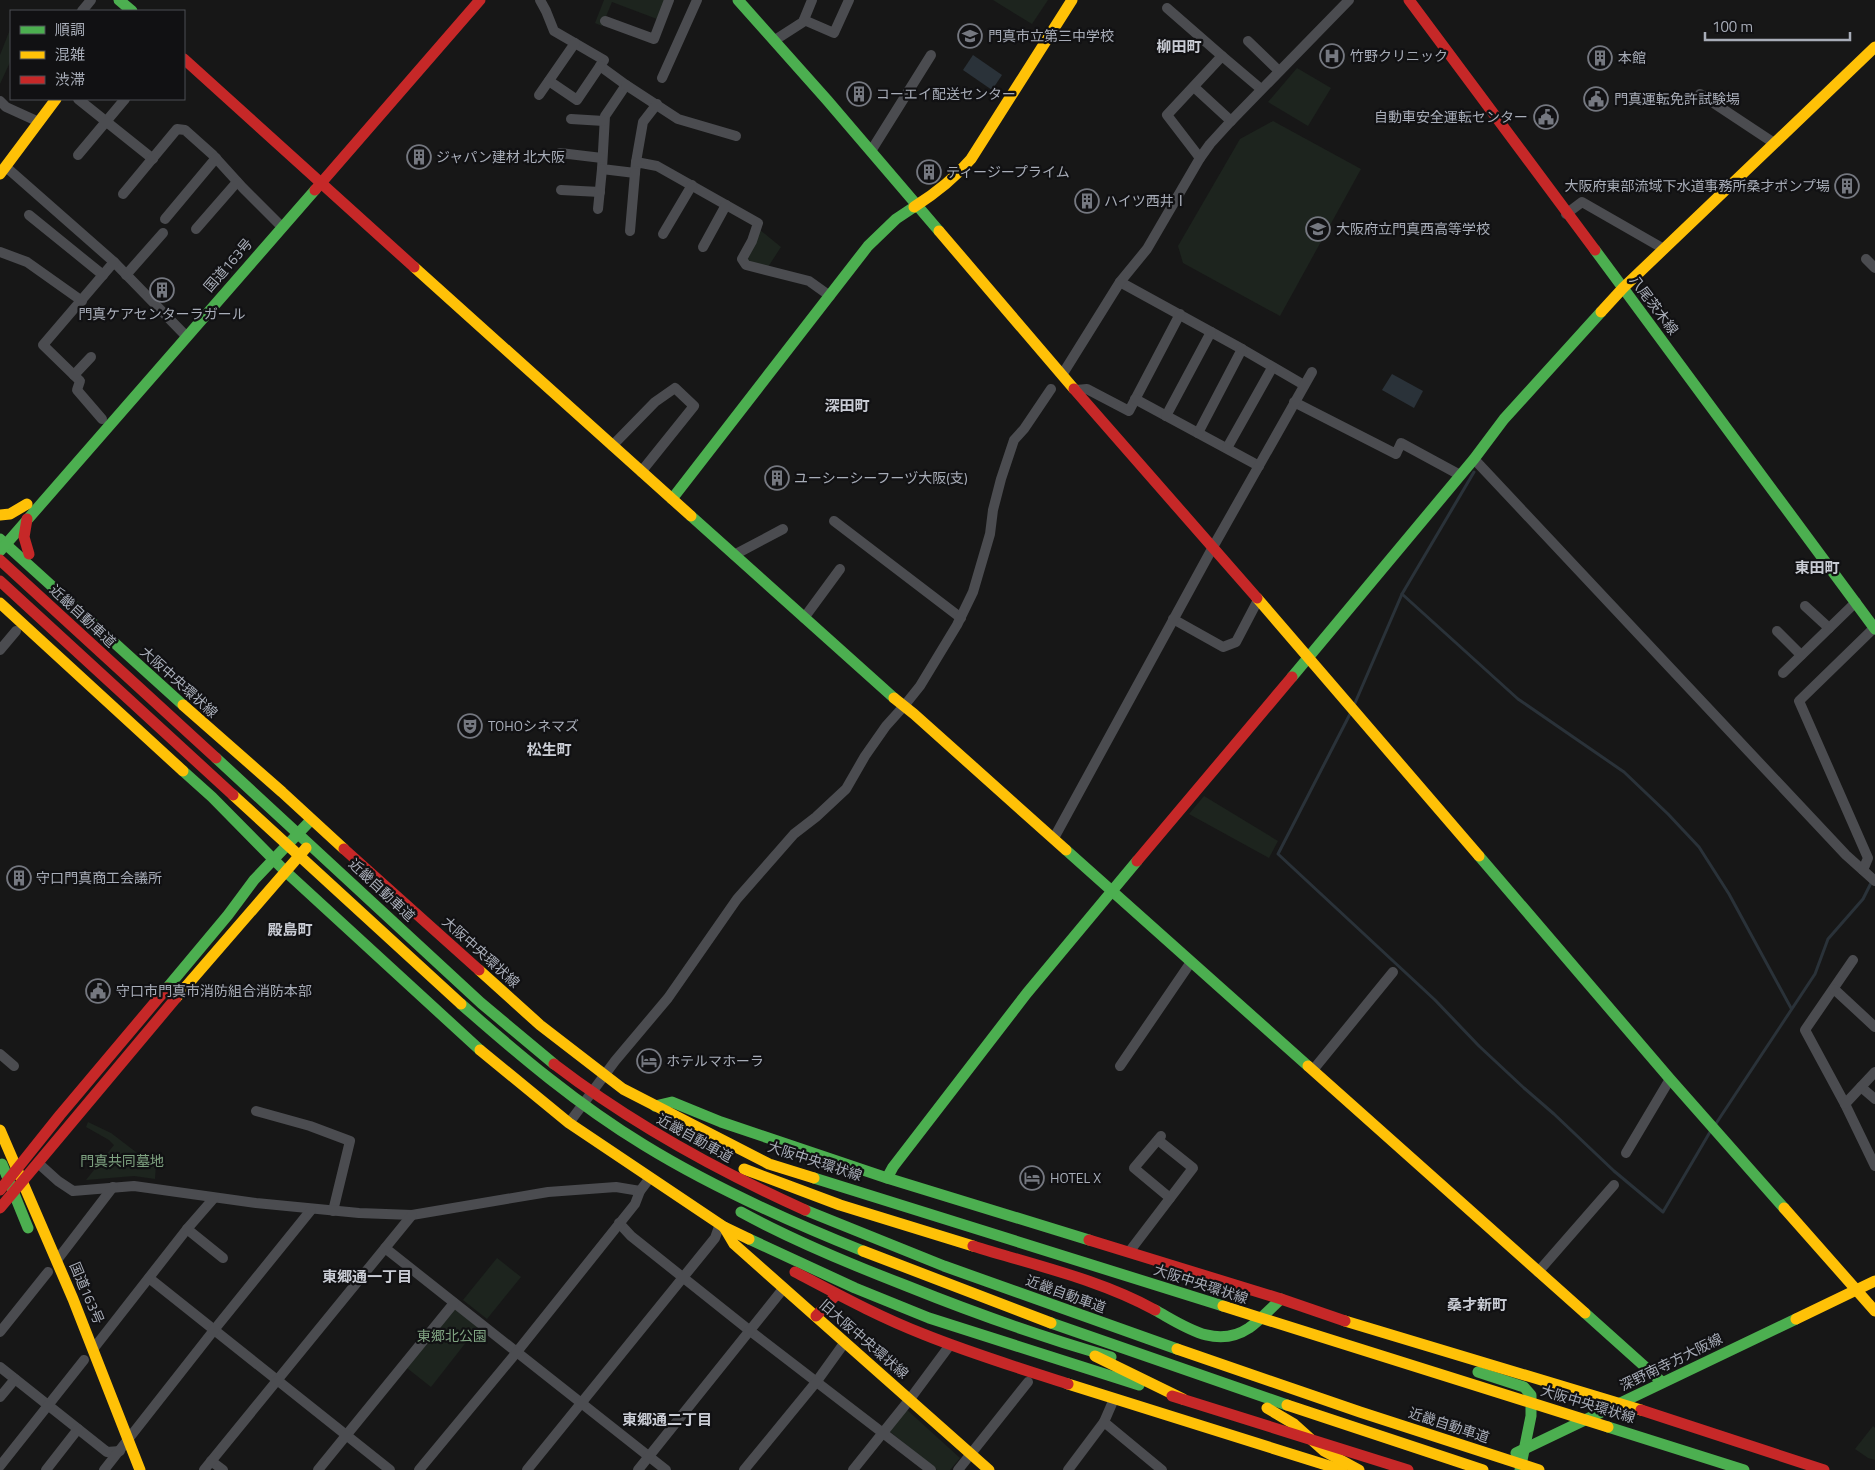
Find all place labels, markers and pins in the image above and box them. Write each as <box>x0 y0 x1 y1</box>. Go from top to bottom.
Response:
school or university icon: 門真市立第三中学校 <box>957 23 983 49</box>
place label: 門真市立第三中学校 <box>988 25 1114 46</box>
hospital icon: 竹野クリニック <box>1319 43 1345 69</box>
place label: 竹野クリニック <box>1350 45 1448 66</box>
building icon: 本館 <box>1587 45 1613 71</box>
place label: 本館 <box>1618 47 1646 68</box>
building icon: コーエイ配送センター <box>846 81 872 107</box>
place label: コーエイ配送センター <box>876 83 1016 104</box>
public building icon: 門真運転免許試験場 <box>1583 86 1609 112</box>
place label: 門真運転免許試験場 <box>1614 88 1740 109</box>
public building icon: 自動車安全運転センター <box>1533 104 1559 130</box>
place label: 自動車安全運転センター <box>1374 106 1528 127</box>
building icon: ジャパン建材 北大阪 <box>406 144 432 170</box>
place label: ジャパン建材 北大阪 <box>436 146 565 167</box>
building icon: ティージープライム <box>916 159 942 185</box>
place label: ティージープライム <box>946 161 1070 182</box>
building icon: 大阪府東部流域下水道事務所桑才ポンプ場 <box>1834 173 1860 199</box>
place label: 大阪府東部流域下水道事務所桑才ポンプ場 <box>1564 175 1830 196</box>
building icon: ハイツ西井Ⅰ <box>1074 188 1100 214</box>
place label: ハイツ西井Ⅰ <box>1104 190 1188 211</box>
school or university icon: 大阪府立門真西高等学校 <box>1305 216 1331 242</box>
place label: 大阪府立門真西高等学校 <box>1336 218 1490 239</box>
building icon: 門真ケアセンターラガール <box>149 277 175 303</box>
place label: 門真ケアセンターラガール <box>78 303 246 324</box>
building icon: ユーシーシーフーヅ大阪(支) <box>764 465 790 491</box>
place label: ユーシーシーフーヅ大阪(支) <box>794 467 968 488</box>
theatre icon: TOHOシネマズ <box>457 713 483 739</box>
place label: TOHOシネマズ <box>488 715 579 736</box>
building icon: 守口門真商工会議所 <box>6 865 32 891</box>
place label: 守口門真商工会議所 <box>36 867 162 888</box>
public building icon: 守口市門真市消防組合消防本部 <box>85 978 111 1004</box>
place label: 守口市門真市消防組合消防本部 <box>116 980 312 1001</box>
hotel icon: ホテルマホーラ <box>636 1048 662 1074</box>
place label: ホテルマホーラ <box>666 1050 764 1071</box>
hotel icon: HOTEL X <box>1019 1165 1045 1191</box>
place label: HOTEL X <box>1050 1167 1101 1188</box>

